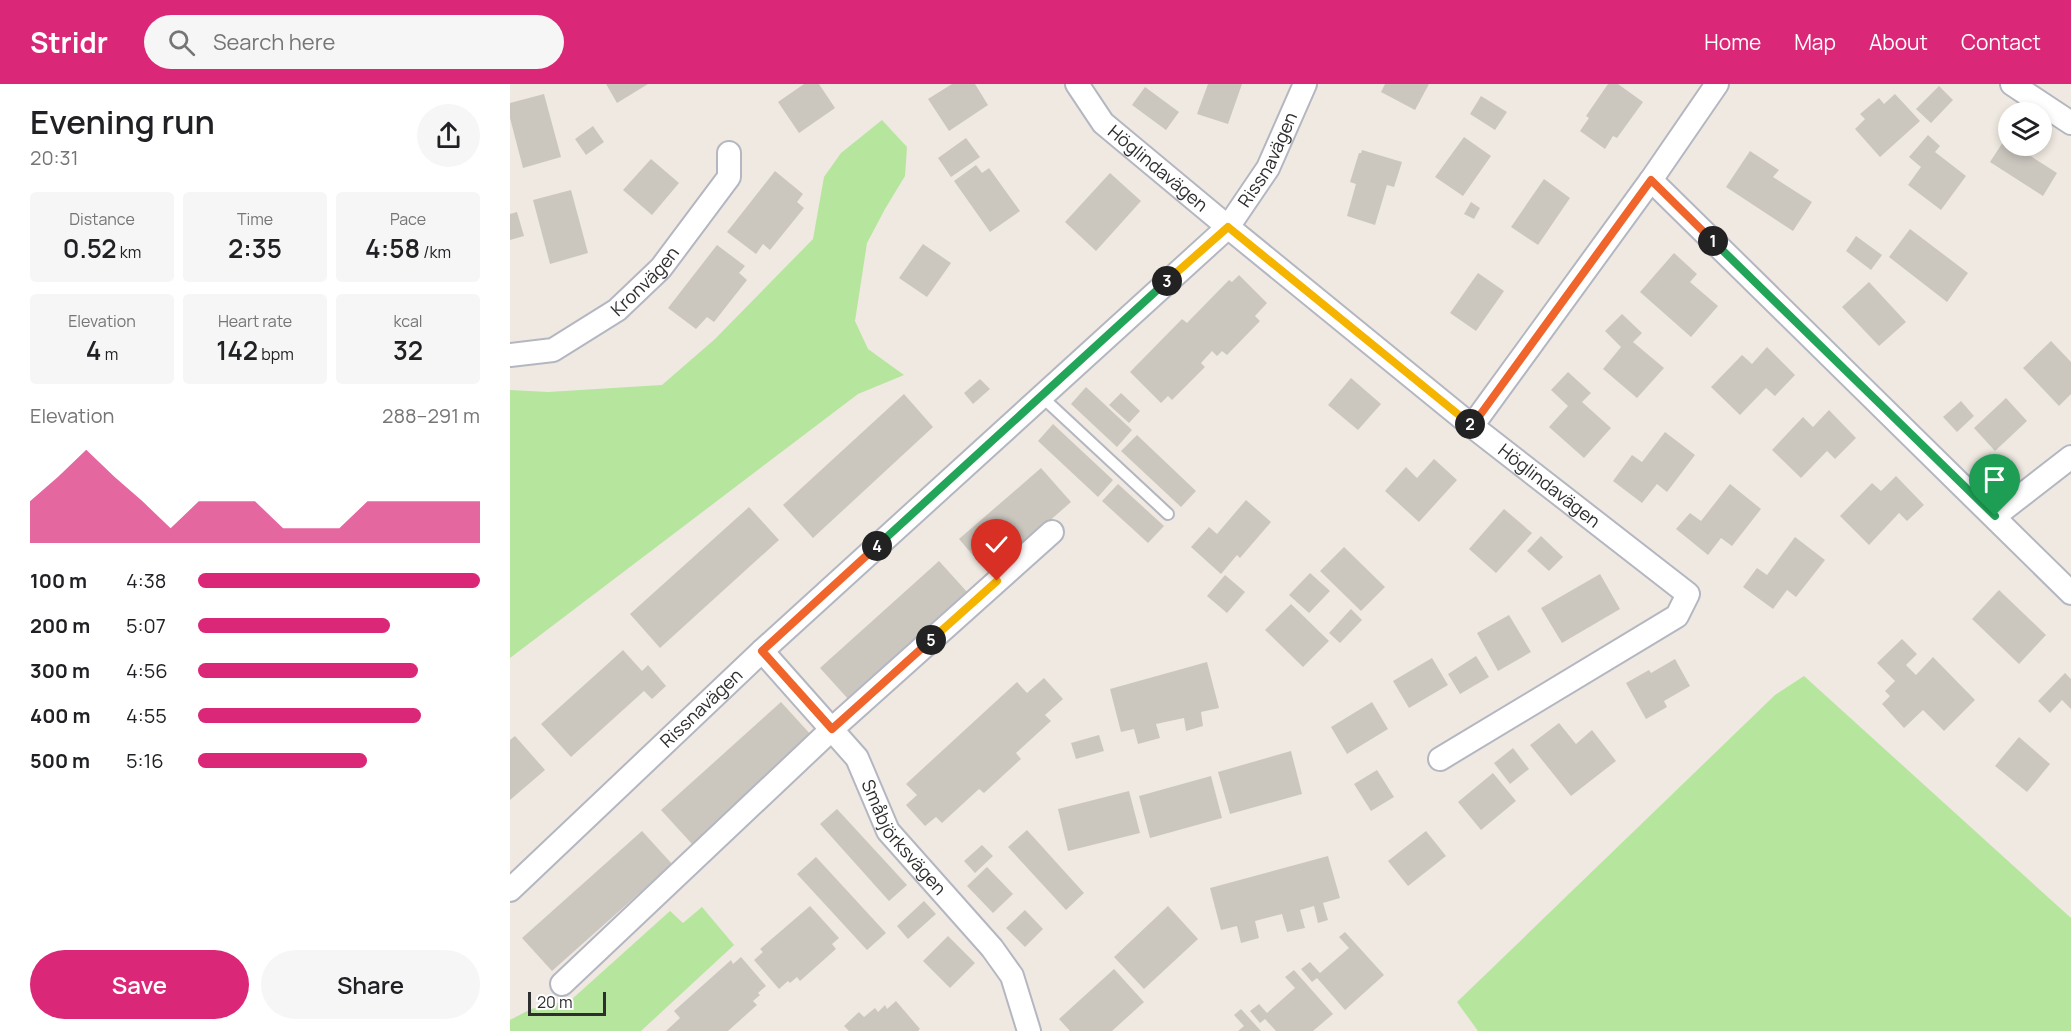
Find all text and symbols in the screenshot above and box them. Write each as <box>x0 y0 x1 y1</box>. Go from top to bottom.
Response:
search box <box>144 15 564 69</box>
text: Stridr <box>30 23 108 61</box>
icon: search <box>165 26 198 59</box>
text: Search here <box>213 27 335 57</box>
text: Home <box>1704 28 1761 56</box>
text: Map <box>1794 28 1836 56</box>
text: About <box>1869 28 1928 56</box>
text: Contact <box>1961 28 2041 56</box>
text: Evening run <box>30 99 215 144</box>
map controls <box>1998 102 2052 156</box>
button: layers <box>1998 102 2052 156</box>
button: share <box>417 104 480 167</box>
street label: Rissnavägen <box>1232 108 1302 212</box>
street label: Höglindavägen <box>1103 119 1213 216</box>
text: 20:31 <box>30 144 78 171</box>
text: Distance <box>69 208 135 230</box>
text: Time <box>237 208 273 230</box>
text: Pace <box>390 208 426 230</box>
pin: 1 <box>1698 226 1728 256</box>
text: 0.52 <box>63 230 117 266</box>
text: 2:35 <box>228 230 282 266</box>
text: 4:58 <box>365 230 420 266</box>
text: 1 <box>1709 230 1717 252</box>
text: km <box>117 241 141 263</box>
text: /km <box>420 241 451 263</box>
street label: Kronvägen <box>605 241 684 321</box>
pin: 3 <box>1152 266 1182 296</box>
text: 3 <box>1162 270 1172 292</box>
text: Elevation <box>68 310 136 332</box>
text: Heart rate <box>218 310 292 332</box>
text: kcal <box>393 310 423 332</box>
text: 4 <box>86 332 101 368</box>
text: 142 <box>216 332 258 368</box>
text: 32 <box>393 332 423 368</box>
text: m <box>101 343 118 365</box>
text: bpm <box>258 343 294 365</box>
text: Elevation <box>30 402 114 429</box>
text: 288–291 m <box>382 402 480 429</box>
pin: 2 <box>1455 409 1485 439</box>
text: 2 <box>1465 413 1475 435</box>
street label: Höglindavägen <box>1494 438 1606 532</box>
pin <box>1969 454 2020 516</box>
icon: arrive <box>1978 463 2011 496</box>
pin <box>971 519 1022 581</box>
icon: check <box>980 528 1013 561</box>
pin: 4 <box>862 531 892 561</box>
text: 4 <box>872 535 882 557</box>
text: 100 m <box>30 567 87 594</box>
text: 4:38 <box>126 567 166 594</box>
text: 200 m <box>30 612 90 639</box>
text: 5:07 <box>126 612 166 639</box>
pin: 5 <box>916 625 946 655</box>
text: 5 <box>926 629 936 651</box>
text: 300 m <box>30 657 90 684</box>
text: 4:56 <box>126 657 168 684</box>
street label: Rissnavägen <box>654 663 747 752</box>
text: 400 m <box>30 702 90 729</box>
text: 4:55 <box>126 702 167 729</box>
text: 500 m <box>30 747 90 774</box>
text: 5:16 <box>126 747 164 774</box>
street label: Småbjörksvägen <box>856 775 952 900</box>
button: Save <box>30 950 249 1019</box>
button: Share <box>261 950 480 1019</box>
scale bar <box>528 989 606 1016</box>
text: 20 m <box>537 991 573 1013</box>

